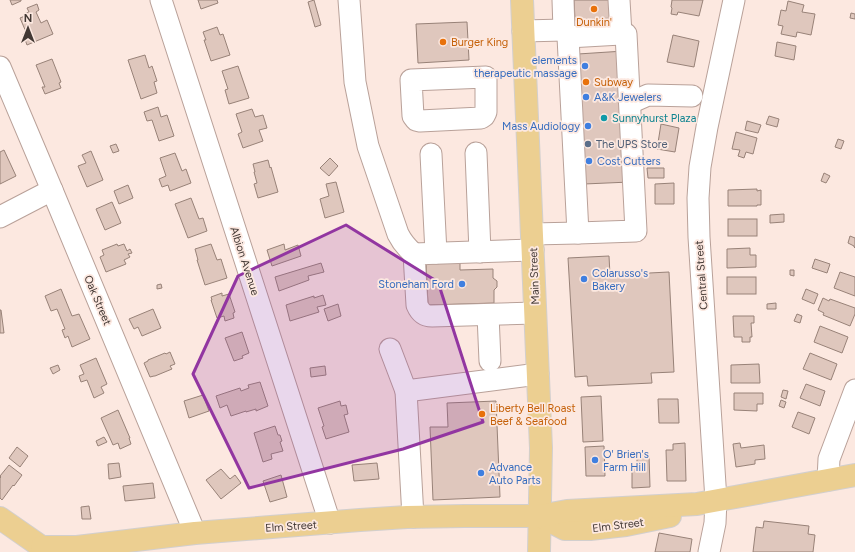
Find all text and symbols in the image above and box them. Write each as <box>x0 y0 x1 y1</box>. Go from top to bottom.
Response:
marker: Dunkin' <box>589 4 599 14</box>
north arrow <box>8 8 48 48</box>
text: N <box>24 12 32 25</box>
place label: Dunkin' <box>576 16 612 29</box>
place label: Burger King <box>451 36 508 49</box>
marker: Burger King <box>438 37 448 47</box>
place label: elements therapeutic massage <box>474 54 577 80</box>
marker: elements therapeutic massage <box>580 61 590 71</box>
place label: Subway <box>594 76 633 89</box>
marker: Subway <box>581 77 591 87</box>
place label: A&K Jewelers <box>594 91 661 104</box>
marker: A&K Jewelers <box>581 92 591 102</box>
place label: Sunnyhurst Plaza <box>612 112 696 125</box>
marker: Sunnyhurst Plaza <box>599 113 609 123</box>
place label: Mass Audiology <box>502 120 580 133</box>
marker: Mass Audiology <box>583 121 593 131</box>
place label: The UPS Store <box>596 138 668 151</box>
marker: The UPS Store <box>583 139 593 149</box>
place label: Cost Cutters <box>597 155 661 168</box>
marker: Cost Cutters <box>584 156 594 166</box>
street label: Albion Avenue <box>227 225 262 297</box>
street label: Central Street <box>693 240 710 310</box>
street label: Main Street <box>527 247 542 305</box>
place label: Colarusso's Bakery <box>592 267 648 293</box>
street label: Oak Street <box>81 273 114 327</box>
marker: Colarusso's Bakery <box>579 274 589 284</box>
place label: Stoneham Ford <box>378 278 454 291</box>
marker: Stoneham Ford <box>457 279 467 289</box>
place label: Liberty Bell Roast Beef & Seafood <box>490 402 576 428</box>
marker: Liberty Bell Roast Beef & Seafood <box>477 409 487 419</box>
place label: O' Brien's Farm Hill <box>603 448 649 474</box>
marker: O' Brien's Farm Hill <box>590 455 600 465</box>
place label: Advance Auto Parts <box>489 461 541 487</box>
marker: Advance Auto Parts <box>476 468 486 478</box>
street label: Elm Street <box>592 516 645 535</box>
street label: Elm Street <box>265 518 317 535</box>

